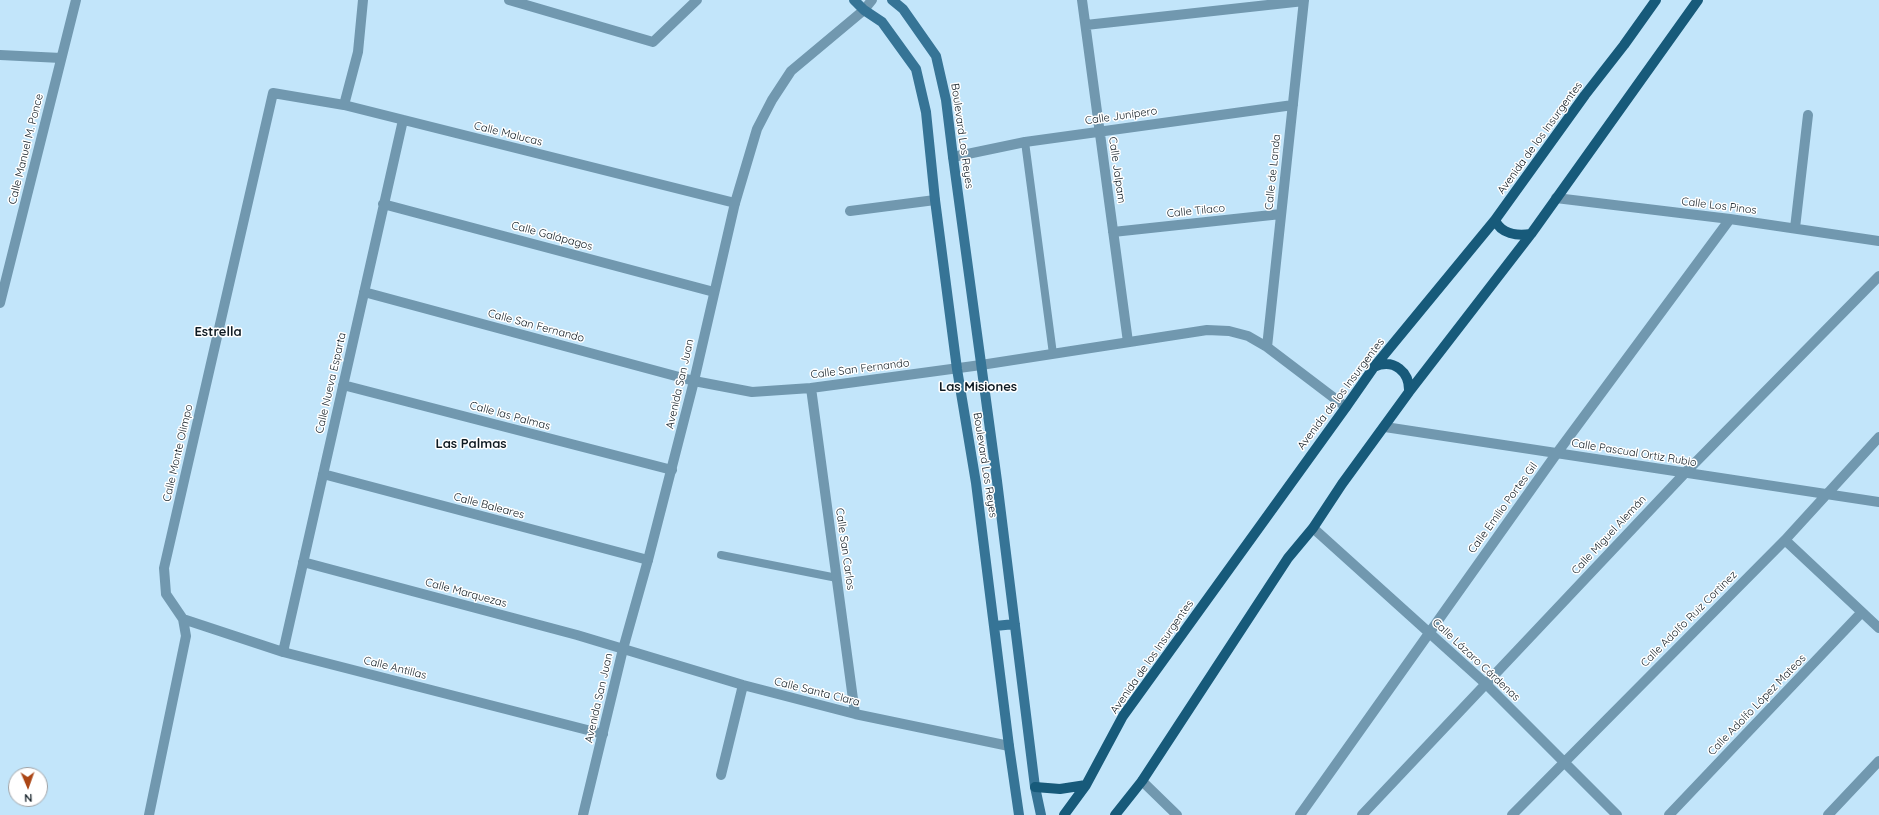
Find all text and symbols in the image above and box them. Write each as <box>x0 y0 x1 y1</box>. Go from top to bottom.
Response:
street label: Avenida de los Insurgentes <box>1495 79 1585 197</box>
street label: Boulevard Los Reyes <box>948 82 976 190</box>
street label: Calle Manuel M. Ponce <box>6 92 46 206</box>
street label: Calle Junípero <box>1084 104 1158 128</box>
street label: Calle Malucas <box>472 119 544 149</box>
street label: Calle de Landa <box>1262 133 1284 211</box>
street label: Calle Jalpam <box>1106 136 1128 204</box>
street label: Calle Los Pinos <box>1681 195 1757 217</box>
street label: Calle Tilaco <box>1166 201 1226 221</box>
street label: Calle Galápagos <box>510 219 594 253</box>
street label: Calle San Fernando <box>486 307 586 345</box>
district label: Estrella <box>194 324 242 340</box>
street label: Calle Nueva Esparta <box>313 331 349 435</box>
street label: Avenida de los Insurgentes <box>1295 336 1387 452</box>
street label: Avenida San Juan <box>663 338 697 430</box>
street label: Calle San Fernando <box>810 356 910 382</box>
district label: Las Misiones <box>939 379 1017 395</box>
street label: Calle las Palmas <box>468 399 552 433</box>
street label: Calle Monte Olimpo <box>160 403 196 503</box>
street label: Boulevard Los Reyes <box>970 411 1000 519</box>
district label: Las Palmas <box>435 436 507 452</box>
street label: Calle Pascual Ortiz Rubio <box>1570 437 1698 469</box>
street label: Calle Emilio Portes Gil <box>1466 460 1540 556</box>
street label: Calle Baleares <box>452 490 526 522</box>
street label: Calle Miguel Alemán <box>1569 493 1649 577</box>
street label: Calle San Carlos <box>833 507 857 591</box>
street label: Calle Adolfo Ruiz Cortinez <box>1638 568 1740 670</box>
street label: Calle Marquezas <box>424 576 508 610</box>
street label: Avenida de los Insurgentes <box>1108 598 1196 716</box>
street label: Calle Lázaro Cárdenas <box>1429 616 1523 704</box>
street label: Avenida San Juan <box>582 652 616 744</box>
street label: Calle Adolfo López Mateos <box>1705 652 1809 758</box>
street label: Calle Antillas <box>362 654 428 682</box>
street label: Calle Santa Clara <box>773 675 861 709</box>
north arrow <box>8 767 48 807</box>
text: N <box>24 791 33 805</box>

